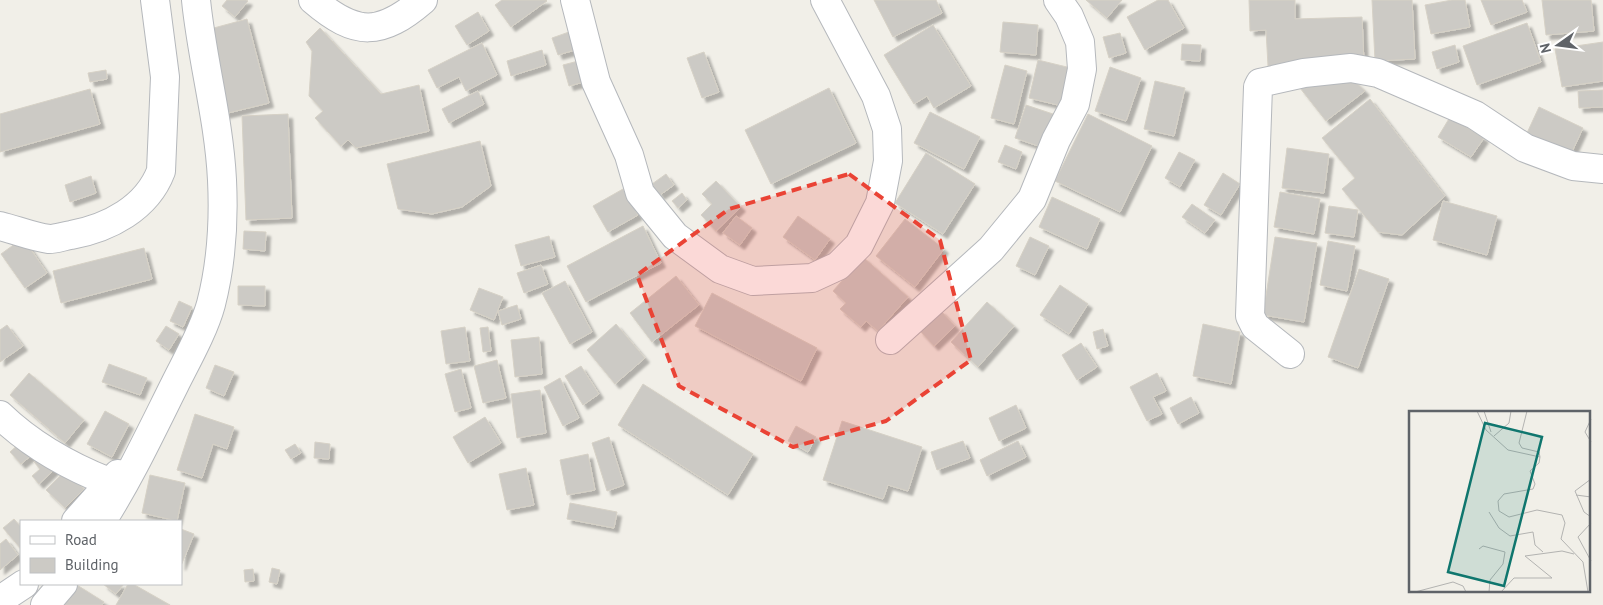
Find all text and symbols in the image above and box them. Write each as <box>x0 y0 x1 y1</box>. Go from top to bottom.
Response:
north arrow <box>1533 20 1583 70</box>
text: N <box>1536 42 1555 55</box>
inset map <box>1409 411 1590 592</box>
legend <box>20 520 182 585</box>
text: Road <box>65 530 97 549</box>
text: Building <box>65 555 119 574</box>

